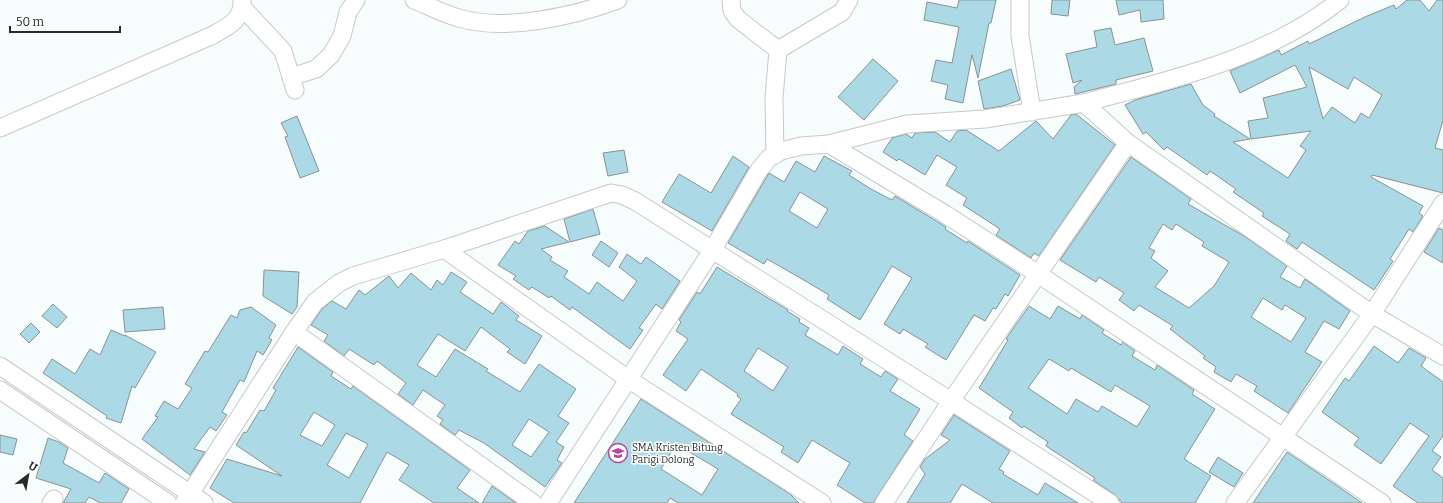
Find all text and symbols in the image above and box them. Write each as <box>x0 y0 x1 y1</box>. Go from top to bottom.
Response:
scale bar <box>10 8 120 34</box>
text: 50 m <box>16 15 45 29</box>
school or university icon: SMA Kristen Bitung Parigi Dolong <box>607 442 629 464</box>
place label: SMA Kristen Bitung Parigi Dolong <box>632 442 723 466</box>
north arrow <box>8 455 48 495</box>
text: U <box>26 459 40 475</box>

